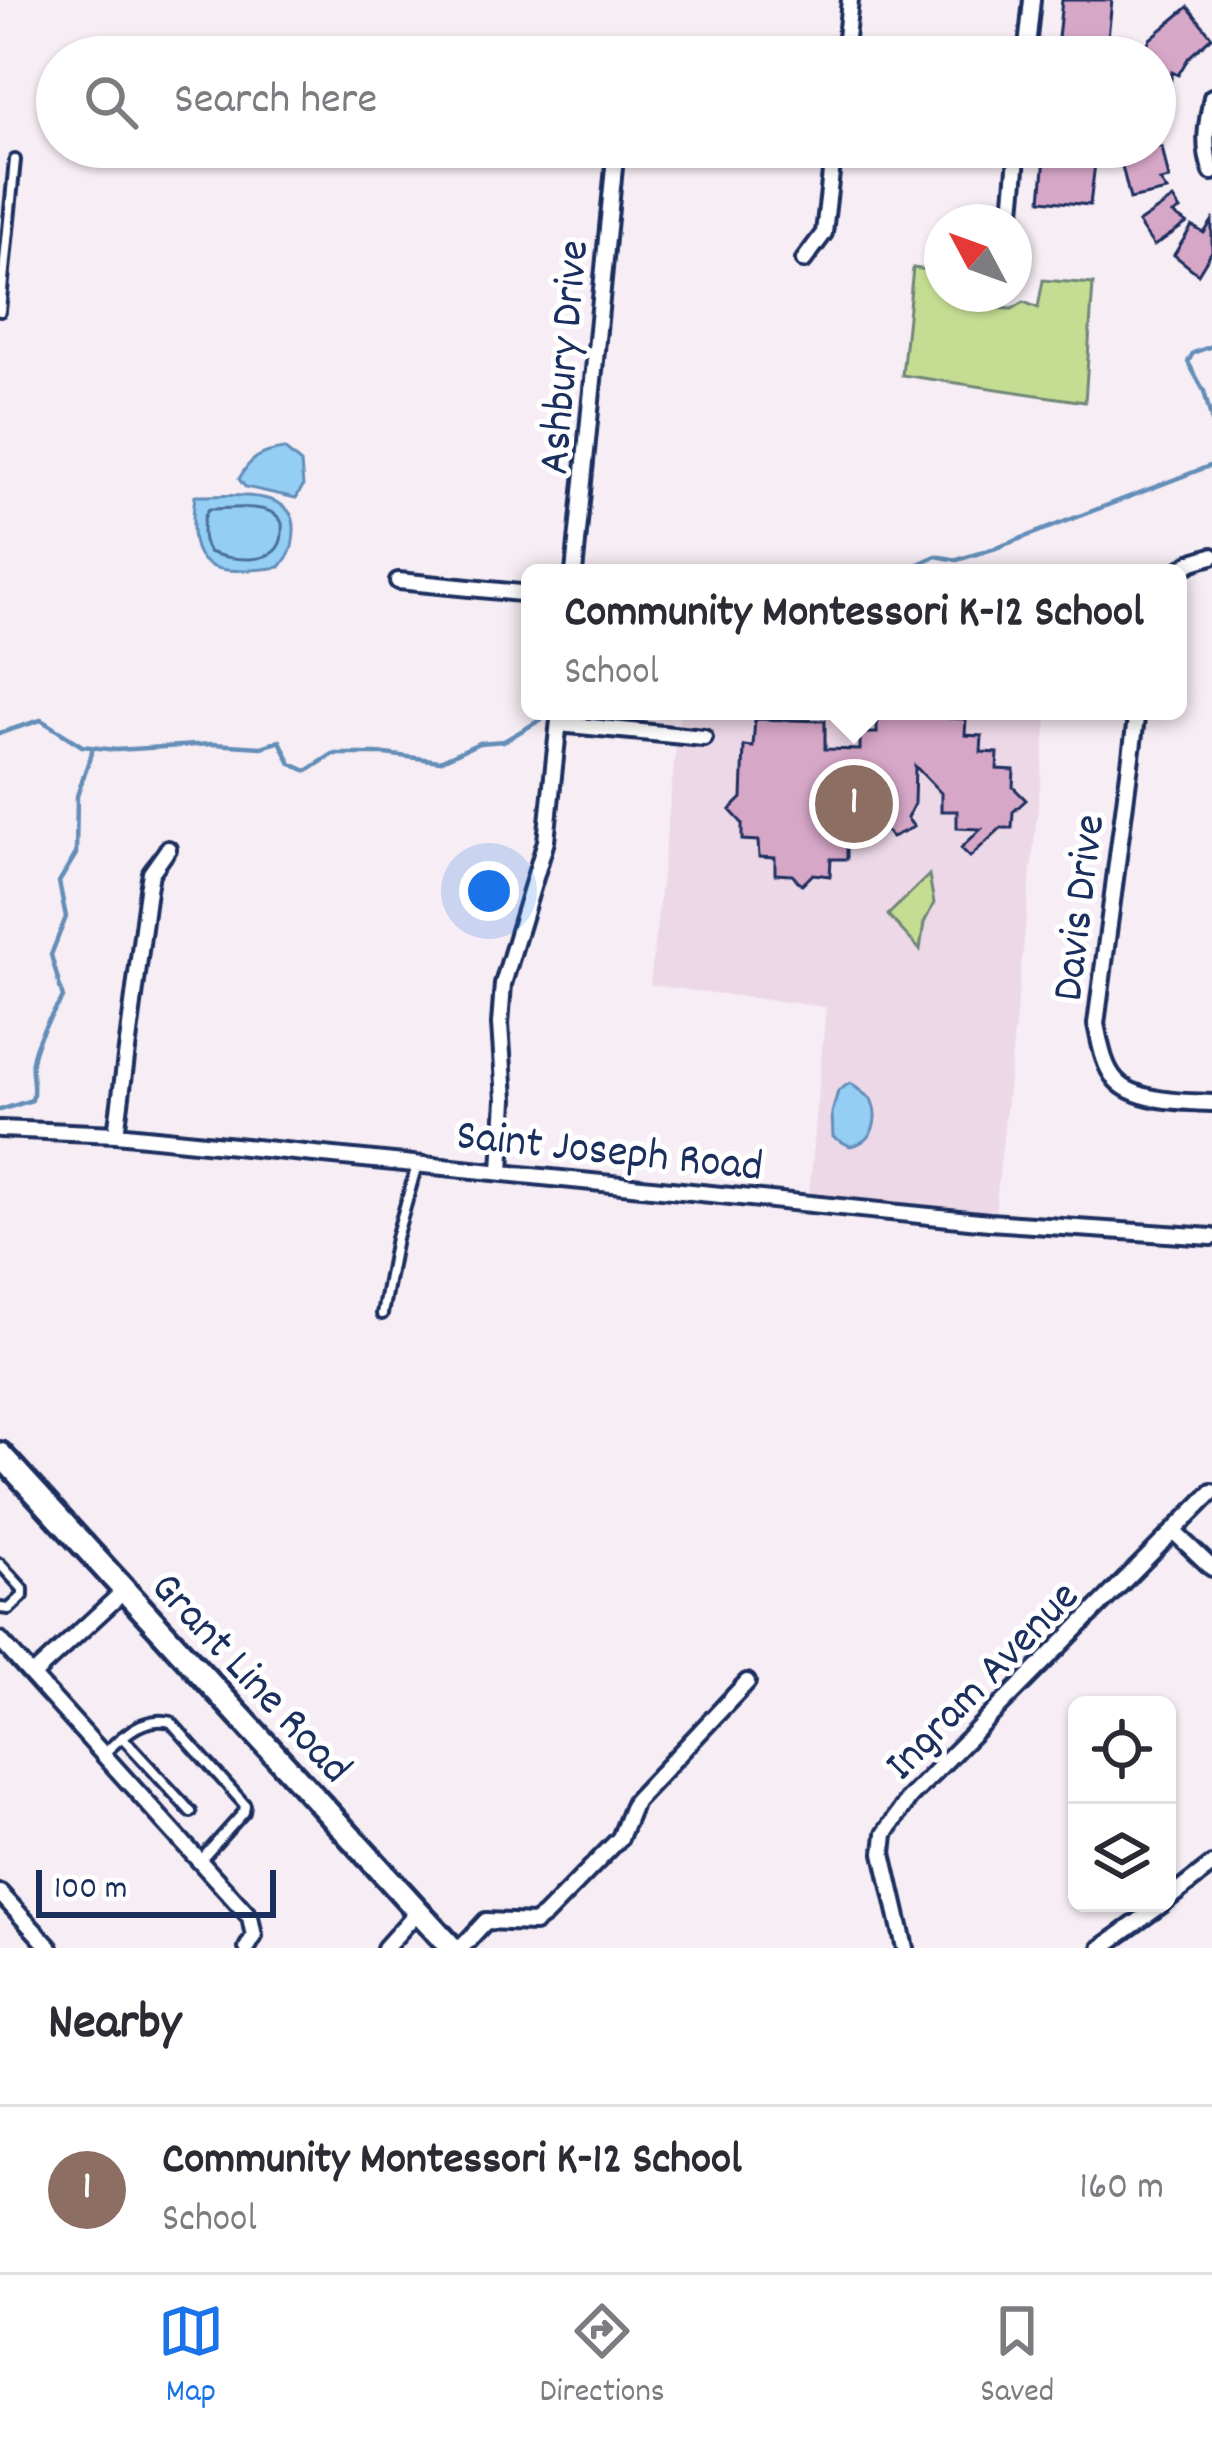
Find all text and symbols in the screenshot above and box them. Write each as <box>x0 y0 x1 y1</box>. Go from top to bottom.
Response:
search box <box>36 36 1176 168</box>
icon: search <box>78 69 144 135</box>
text: Search here <box>174 70 377 134</box>
north arrow <box>924 204 1032 312</box>
street label: Ashbury Drive <box>525 238 609 477</box>
popup <box>521 564 1187 720</box>
text: Community Montessori K-12 School <box>564 583 1144 647</box>
text: School <box>564 647 659 702</box>
pin: 1 <box>815 759 893 849</box>
street label: Davis Drive <box>1039 811 1125 1005</box>
your location <box>459 861 519 921</box>
street label: Saint Joseph Road <box>453 1106 766 1202</box>
street label: Grant Line Road <box>133 1559 364 1800</box>
street label: Ingram Avenue <box>872 1568 1096 1797</box>
map controls <box>1068 1696 1176 1912</box>
button: locate <box>1068 1696 1176 1804</box>
button: layers <box>1068 1804 1176 1912</box>
scale bar <box>36 1864 276 1917</box>
text: 100 m <box>54 1867 127 1914</box>
text: Nearby <box>48 1990 181 2062</box>
text: Community Montessori K-12 School <box>162 2130 742 2194</box>
text: 1 <box>83 2162 91 2217</box>
text: 160 m <box>1079 2162 1164 2217</box>
text: School <box>162 2194 257 2249</box>
tab: Map <box>158 2298 224 2417</box>
tab: Directions <box>540 2298 665 2417</box>
tab: Saved <box>980 2298 1054 2417</box>

